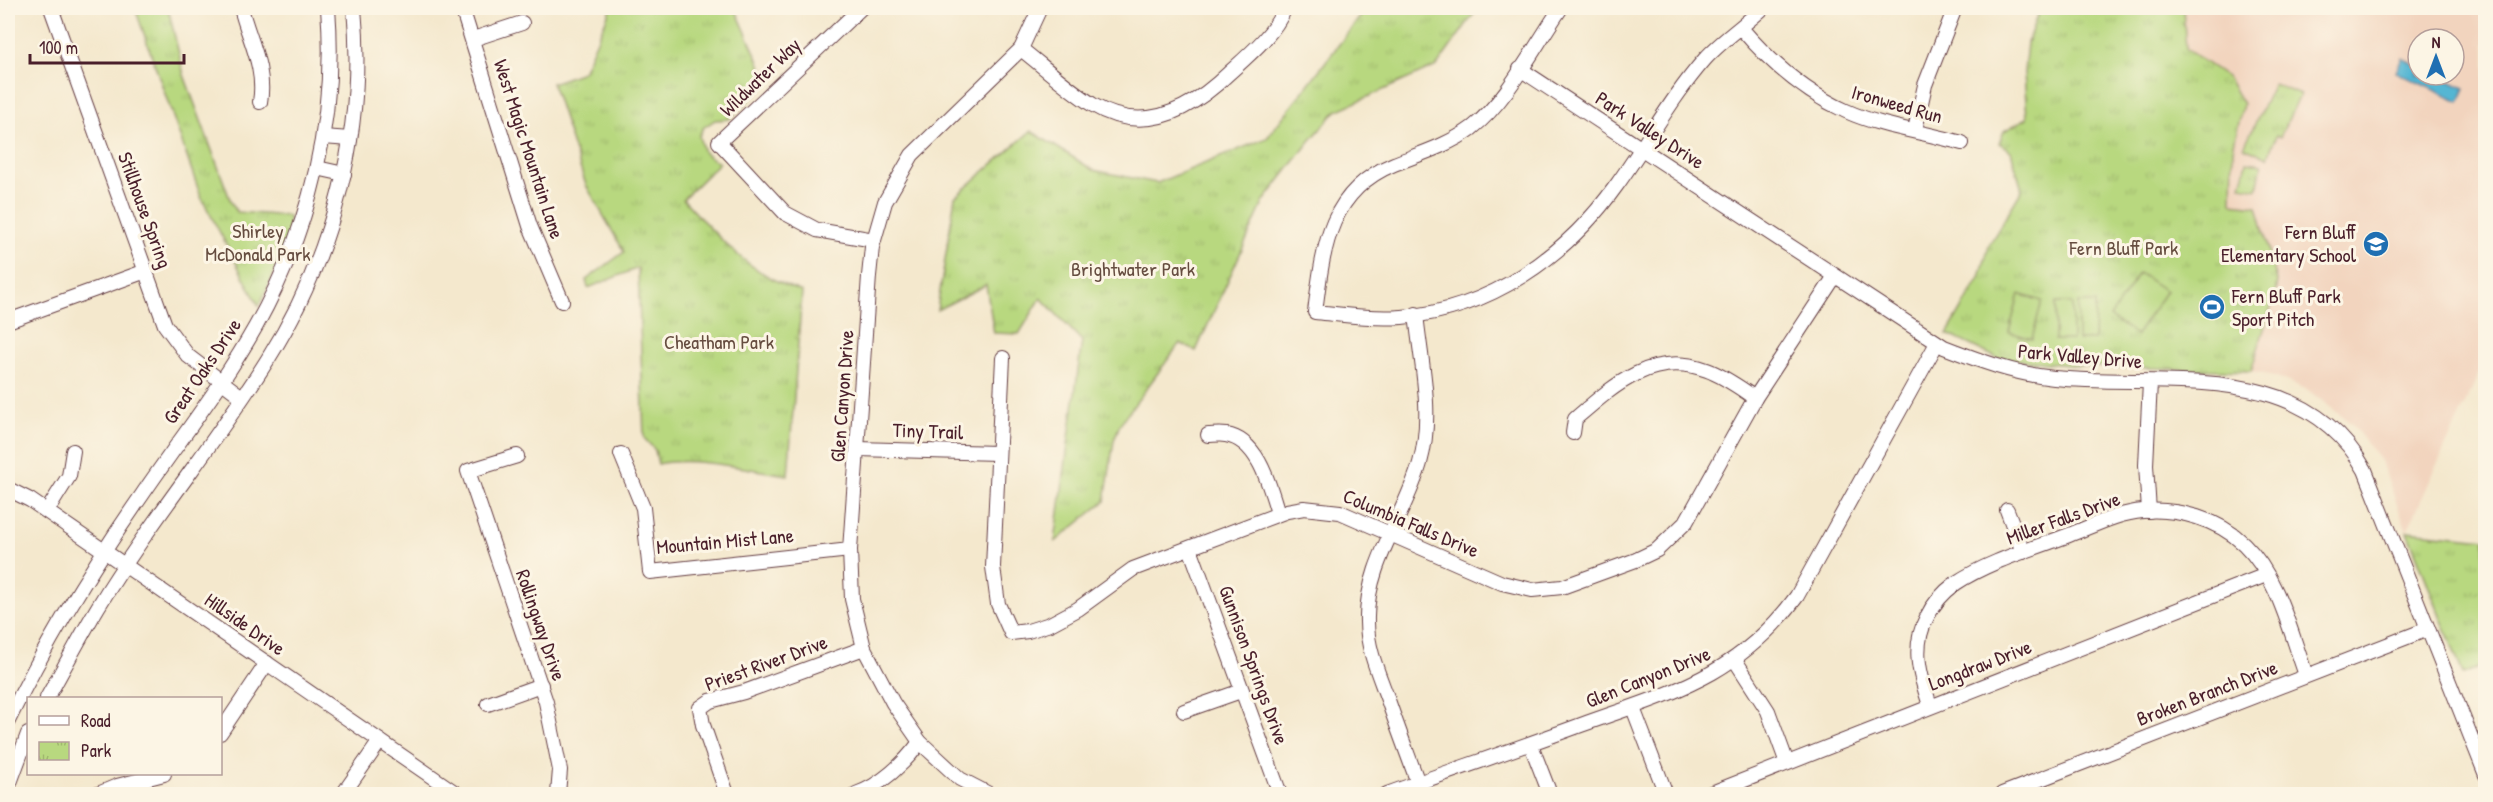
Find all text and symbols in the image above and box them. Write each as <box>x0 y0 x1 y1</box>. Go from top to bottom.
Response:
scale bar <box>30 27 184 65</box>
north arrow <box>2406 27 2466 87</box>
street label: Wildwater Way <box>713 31 806 122</box>
text: N <box>2432 31 2441 53</box>
text: 100 m <box>39 35 78 60</box>
street label: West Magic Mountain Lane <box>488 56 571 242</box>
street label: Ironweed Run <box>1849 78 1946 129</box>
street label: Park Valley Drive <box>1591 84 1710 175</box>
street label: Stillhouse Spring <box>112 148 179 272</box>
park label: Shirley McDonald Park <box>205 217 311 267</box>
place label: Fern Bluff Elementary School <box>2221 218 2357 268</box>
school or university icon: Fern Bluff Elementary School <box>2361 229 2391 259</box>
park label: Fern Bluff Park <box>2069 234 2178 261</box>
park label: Brightwater Park <box>1071 255 1195 282</box>
place label: Fern Bluff Park Sport Pitch <box>2231 282 2341 332</box>
sports icon: Fern Bluff Park Sport Pitch <box>2197 292 2227 322</box>
street label: Great Oaks Drive <box>156 313 247 429</box>
park label: Cheatham Park <box>664 328 774 355</box>
street label: Glen Canyon Drive <box>823 329 860 463</box>
street label: Park Valley Drive <box>2017 337 2143 374</box>
street label: Tiny Trail <box>892 416 964 445</box>
street label: Columbia Falls Drive <box>1339 482 1483 563</box>
street label: Miller Falls Drive <box>2002 484 2123 551</box>
street label: Mountain Mist Lane <box>655 521 795 560</box>
street label: Rollingway Drive <box>510 566 573 684</box>
street label: Gunnison Springs Drive <box>1213 582 1296 748</box>
street label: Hillside Drive <box>200 586 291 661</box>
street label: Priest River Drive <box>701 628 831 697</box>
street label: Longdraw Drive <box>1924 633 2035 697</box>
street label: Glen Canyon Drive <box>1581 639 1714 714</box>
street label: Broken Branch Drive <box>2132 653 2281 732</box>
legend <box>27 697 222 775</box>
text: Road <box>81 708 111 733</box>
text: Park <box>81 738 112 763</box>

